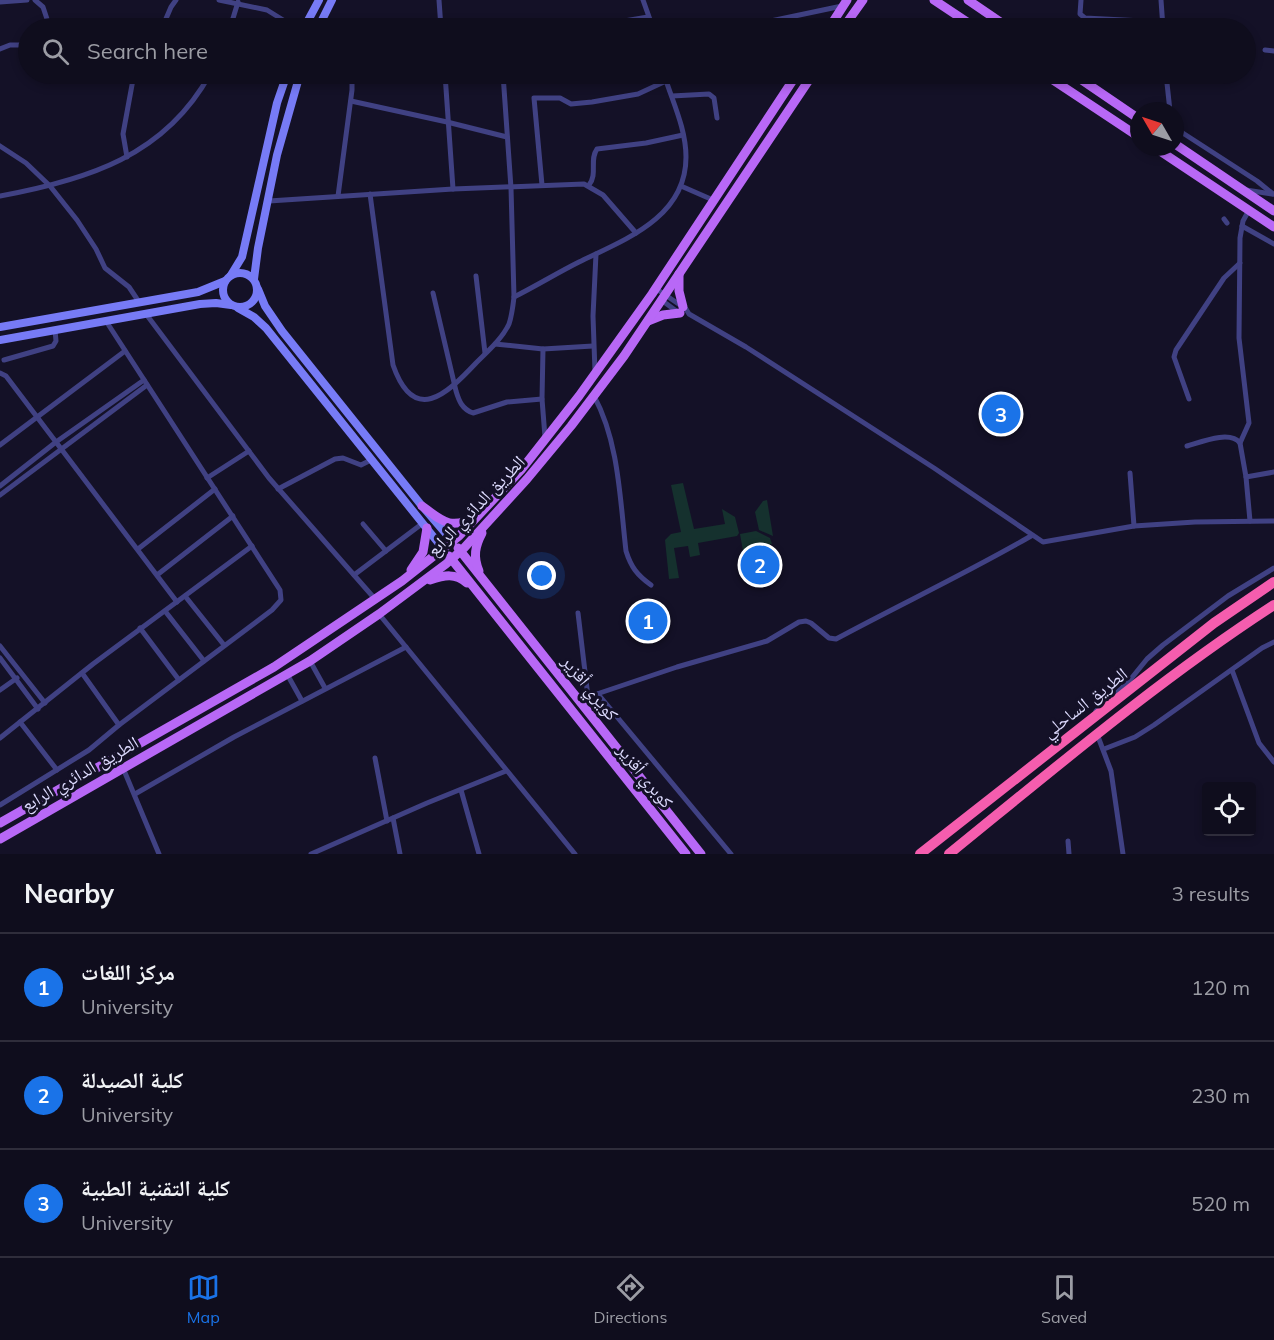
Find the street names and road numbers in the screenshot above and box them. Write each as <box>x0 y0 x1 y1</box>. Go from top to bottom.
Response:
street label: الطريق الدائري الرابع <box>422 450 532 563</box>
street label: كويري أقزير <box>554 649 624 728</box>
street label: الطريق الساحلي <box>1037 662 1134 746</box>
street label: الطريق الدائري الرابع <box>17 731 144 819</box>
street label: كوبري أقزير <box>609 738 679 815</box>

